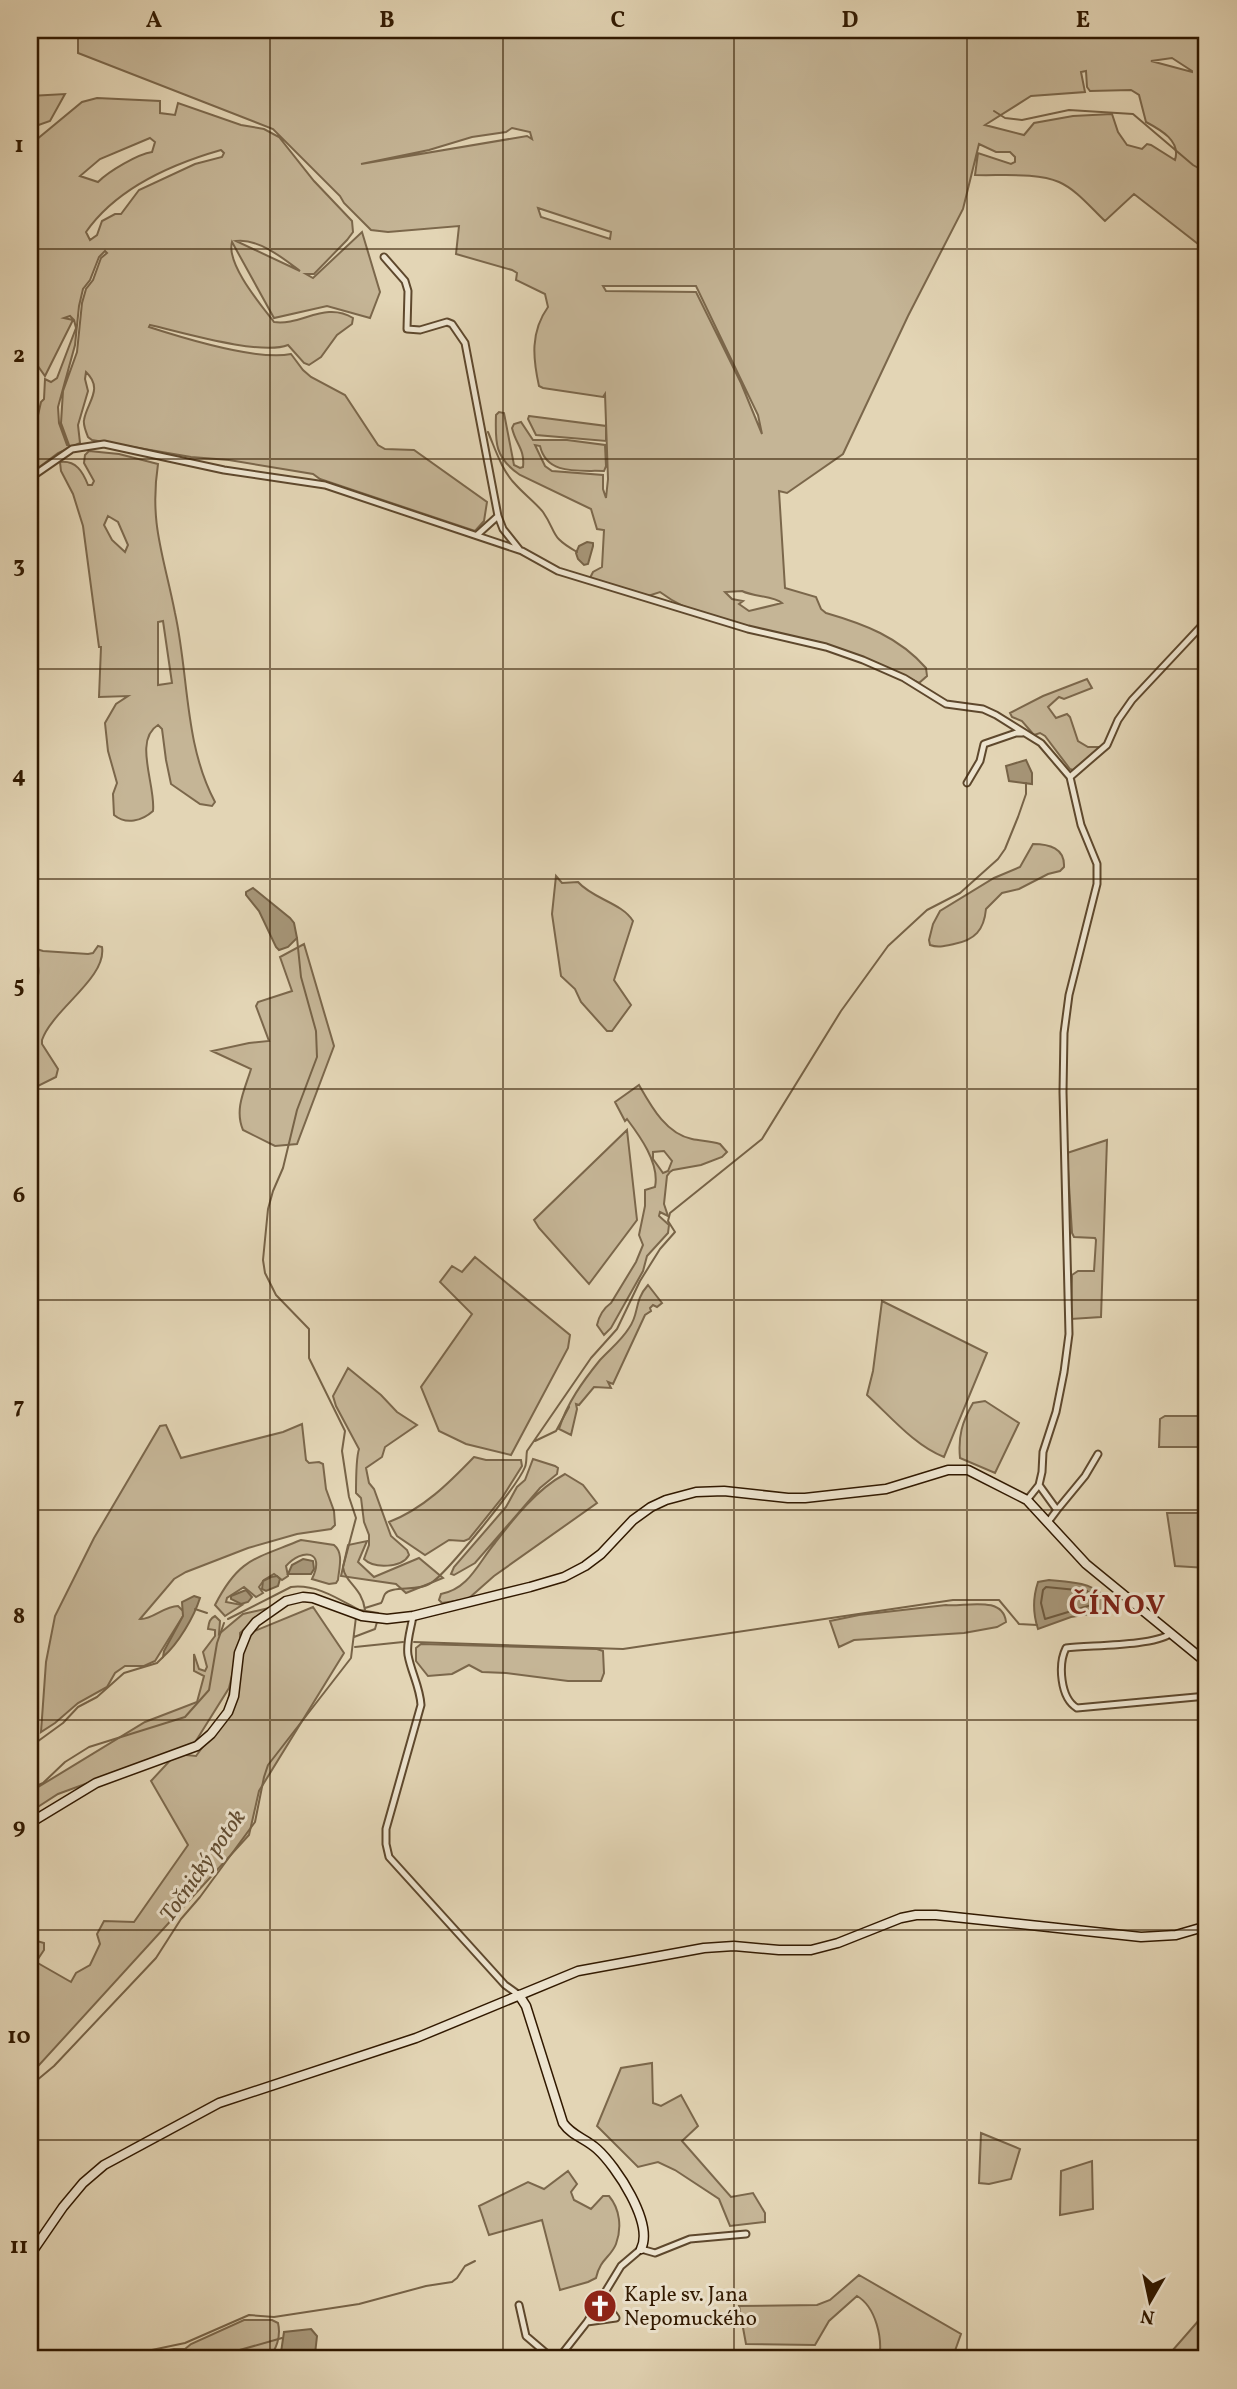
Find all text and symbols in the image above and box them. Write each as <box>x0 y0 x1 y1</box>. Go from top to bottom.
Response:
text: A <box>146 5 162 37</box>
text: B <box>379 5 395 37</box>
text: C <box>611 5 625 37</box>
text: D <box>842 5 859 37</box>
text: E <box>1076 5 1090 37</box>
text: 1 <box>14 130 24 162</box>
text: 2 <box>13 340 25 372</box>
text: 3 <box>13 550 25 582</box>
text: 4 <box>12 760 26 792</box>
text: 5 <box>13 970 25 1002</box>
text: 6 <box>13 1180 25 1212</box>
text: 7 <box>14 1391 25 1423</box>
district label: ČÍNOV <box>1069 1587 1167 1626</box>
text: 8 <box>13 1601 25 1633</box>
water label: Točnický potok <box>153 1803 254 1929</box>
text: 9 <box>13 1811 25 1843</box>
text: 10 <box>7 2021 31 2053</box>
text: 11 <box>10 2231 28 2263</box>
north arrow <box>1114 2266 1184 2336</box>
place label: Kaple sv. Jana Nepomuckého <box>624 2281 757 2334</box>
church icon: Kaple sv. Jana Nepomuckého <box>581 2287 619 2325</box>
text: N <box>1139 2302 1157 2330</box>

